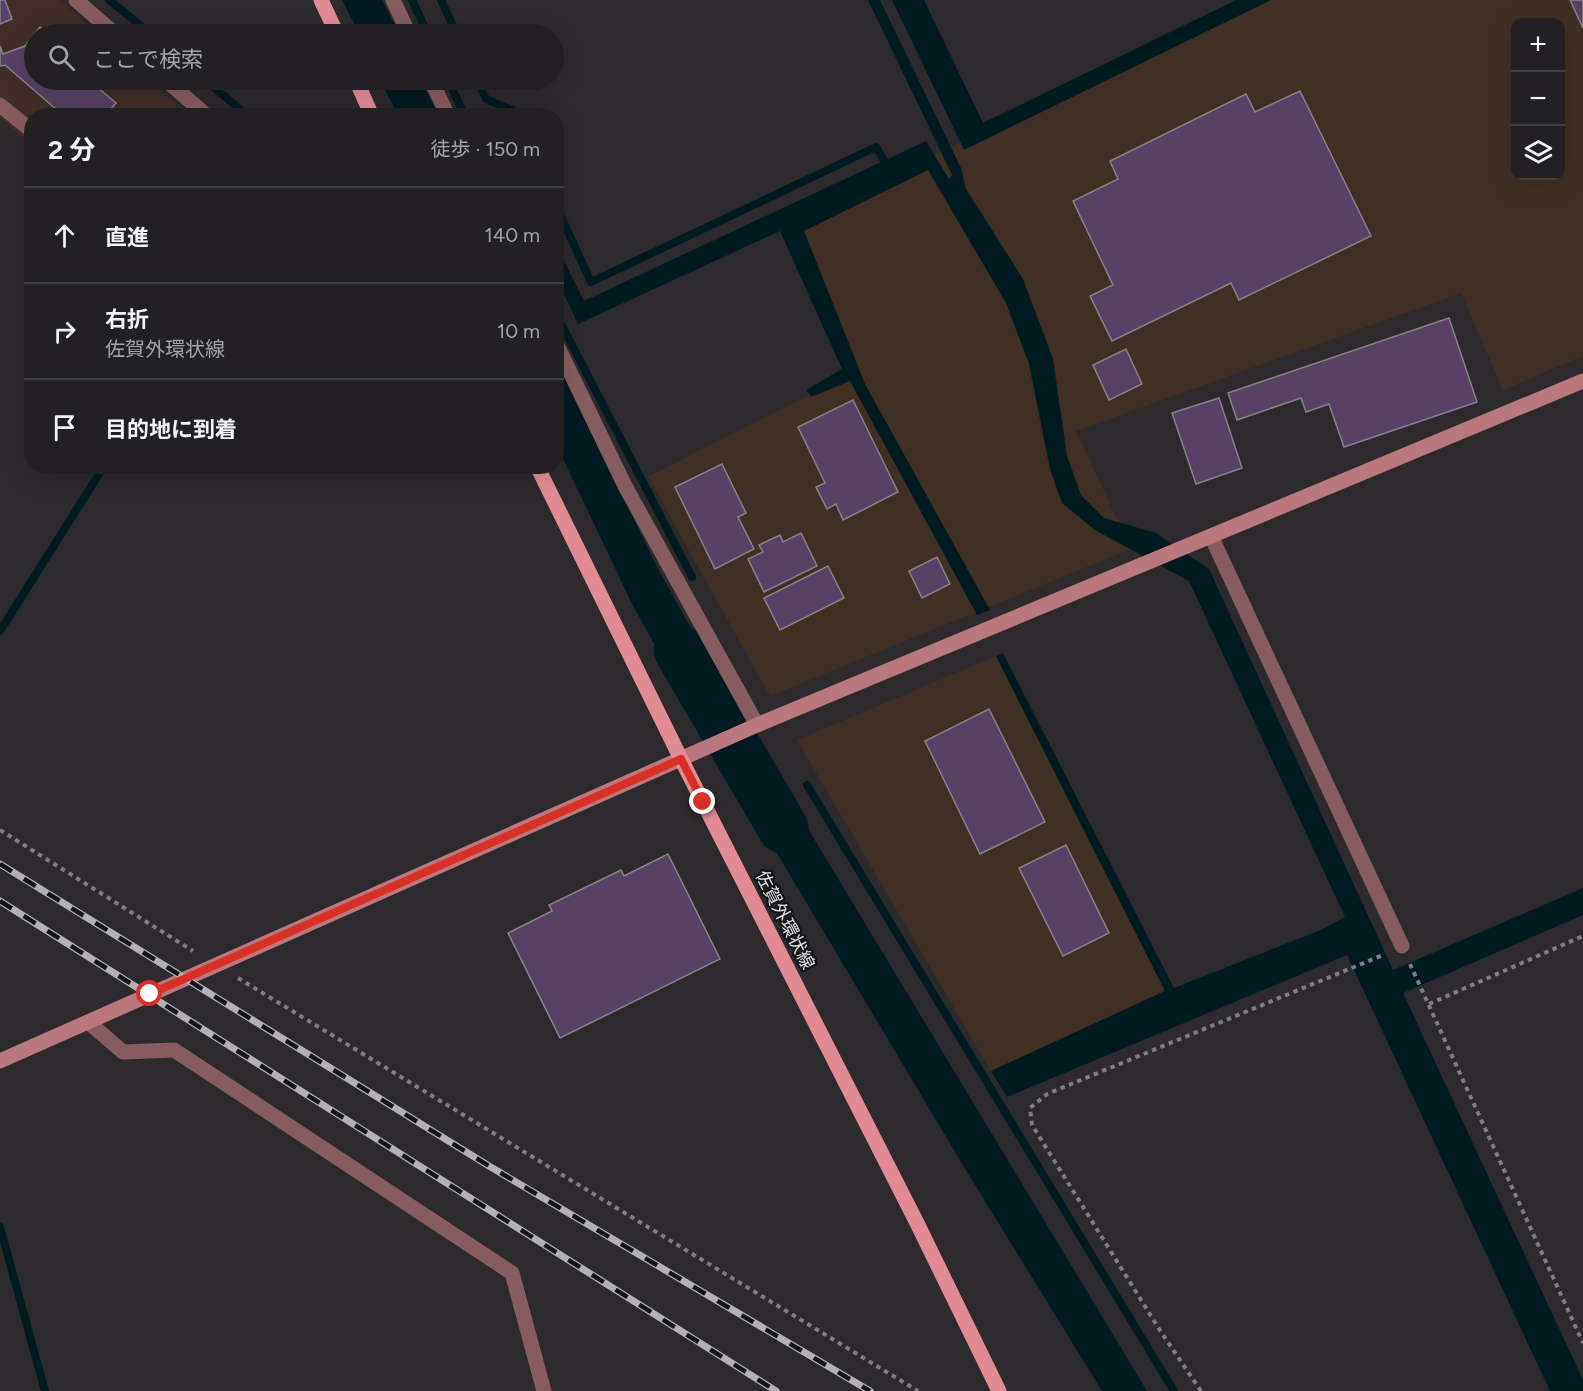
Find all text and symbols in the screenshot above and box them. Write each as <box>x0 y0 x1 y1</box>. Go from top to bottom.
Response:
map controls <box>1511 18 1565 180</box>
button: + <box>1511 18 1565 72</box>
search box <box>24 24 564 90</box>
icon: search <box>45 41 78 74</box>
text: ここで検索 <box>93 46 203 73</box>
button: − <box>1511 72 1565 126</box>
button: layers <box>1511 126 1565 180</box>
text: 2 分 <box>48 134 95 166</box>
text: 徒歩 · 150 m <box>431 137 540 161</box>
icon: ahead <box>48 219 81 252</box>
text: 140 m <box>485 223 540 247</box>
text: 直進 <box>105 224 149 251</box>
text: 右折 <box>105 306 149 333</box>
icon: right <box>48 315 81 348</box>
text: 10 m <box>497 319 540 343</box>
text: 佐賀外環状線 <box>105 337 225 361</box>
icon: arrive <box>48 411 81 444</box>
text: 目的地に到着 <box>105 416 237 443</box>
route end <box>689 788 715 814</box>
street label: 佐賀外環状線 <box>751 867 819 973</box>
route start <box>136 980 162 1006</box>

